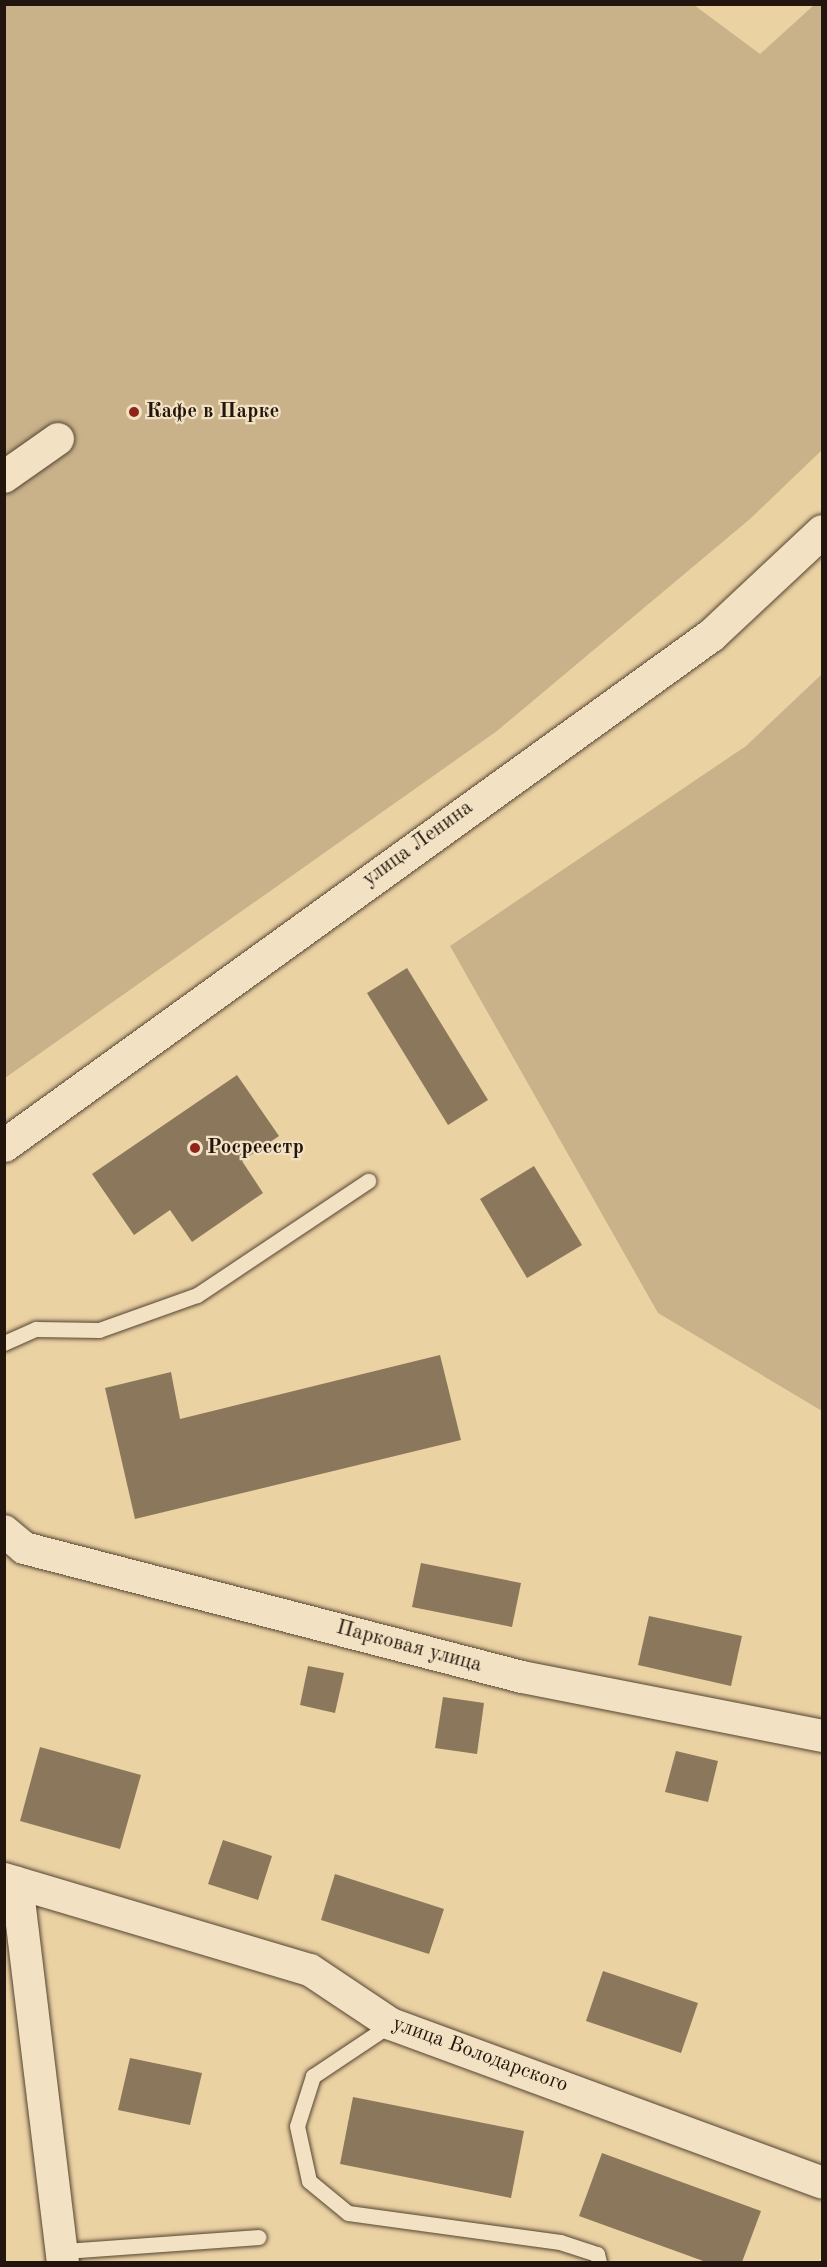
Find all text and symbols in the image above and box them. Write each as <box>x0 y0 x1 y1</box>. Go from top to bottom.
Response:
place label: Кафе в Парке <box>146 399 279 425</box>
marker: Кафе в Парке <box>127 405 141 419</box>
street label: улица Ленина <box>358 796 478 892</box>
place label: Росреестр <box>207 1135 304 1161</box>
marker: Росреестр <box>188 1141 202 1155</box>
street label: Парковая улица <box>333 1615 485 1679</box>
street label: улица Володарского <box>389 2012 571 2098</box>

